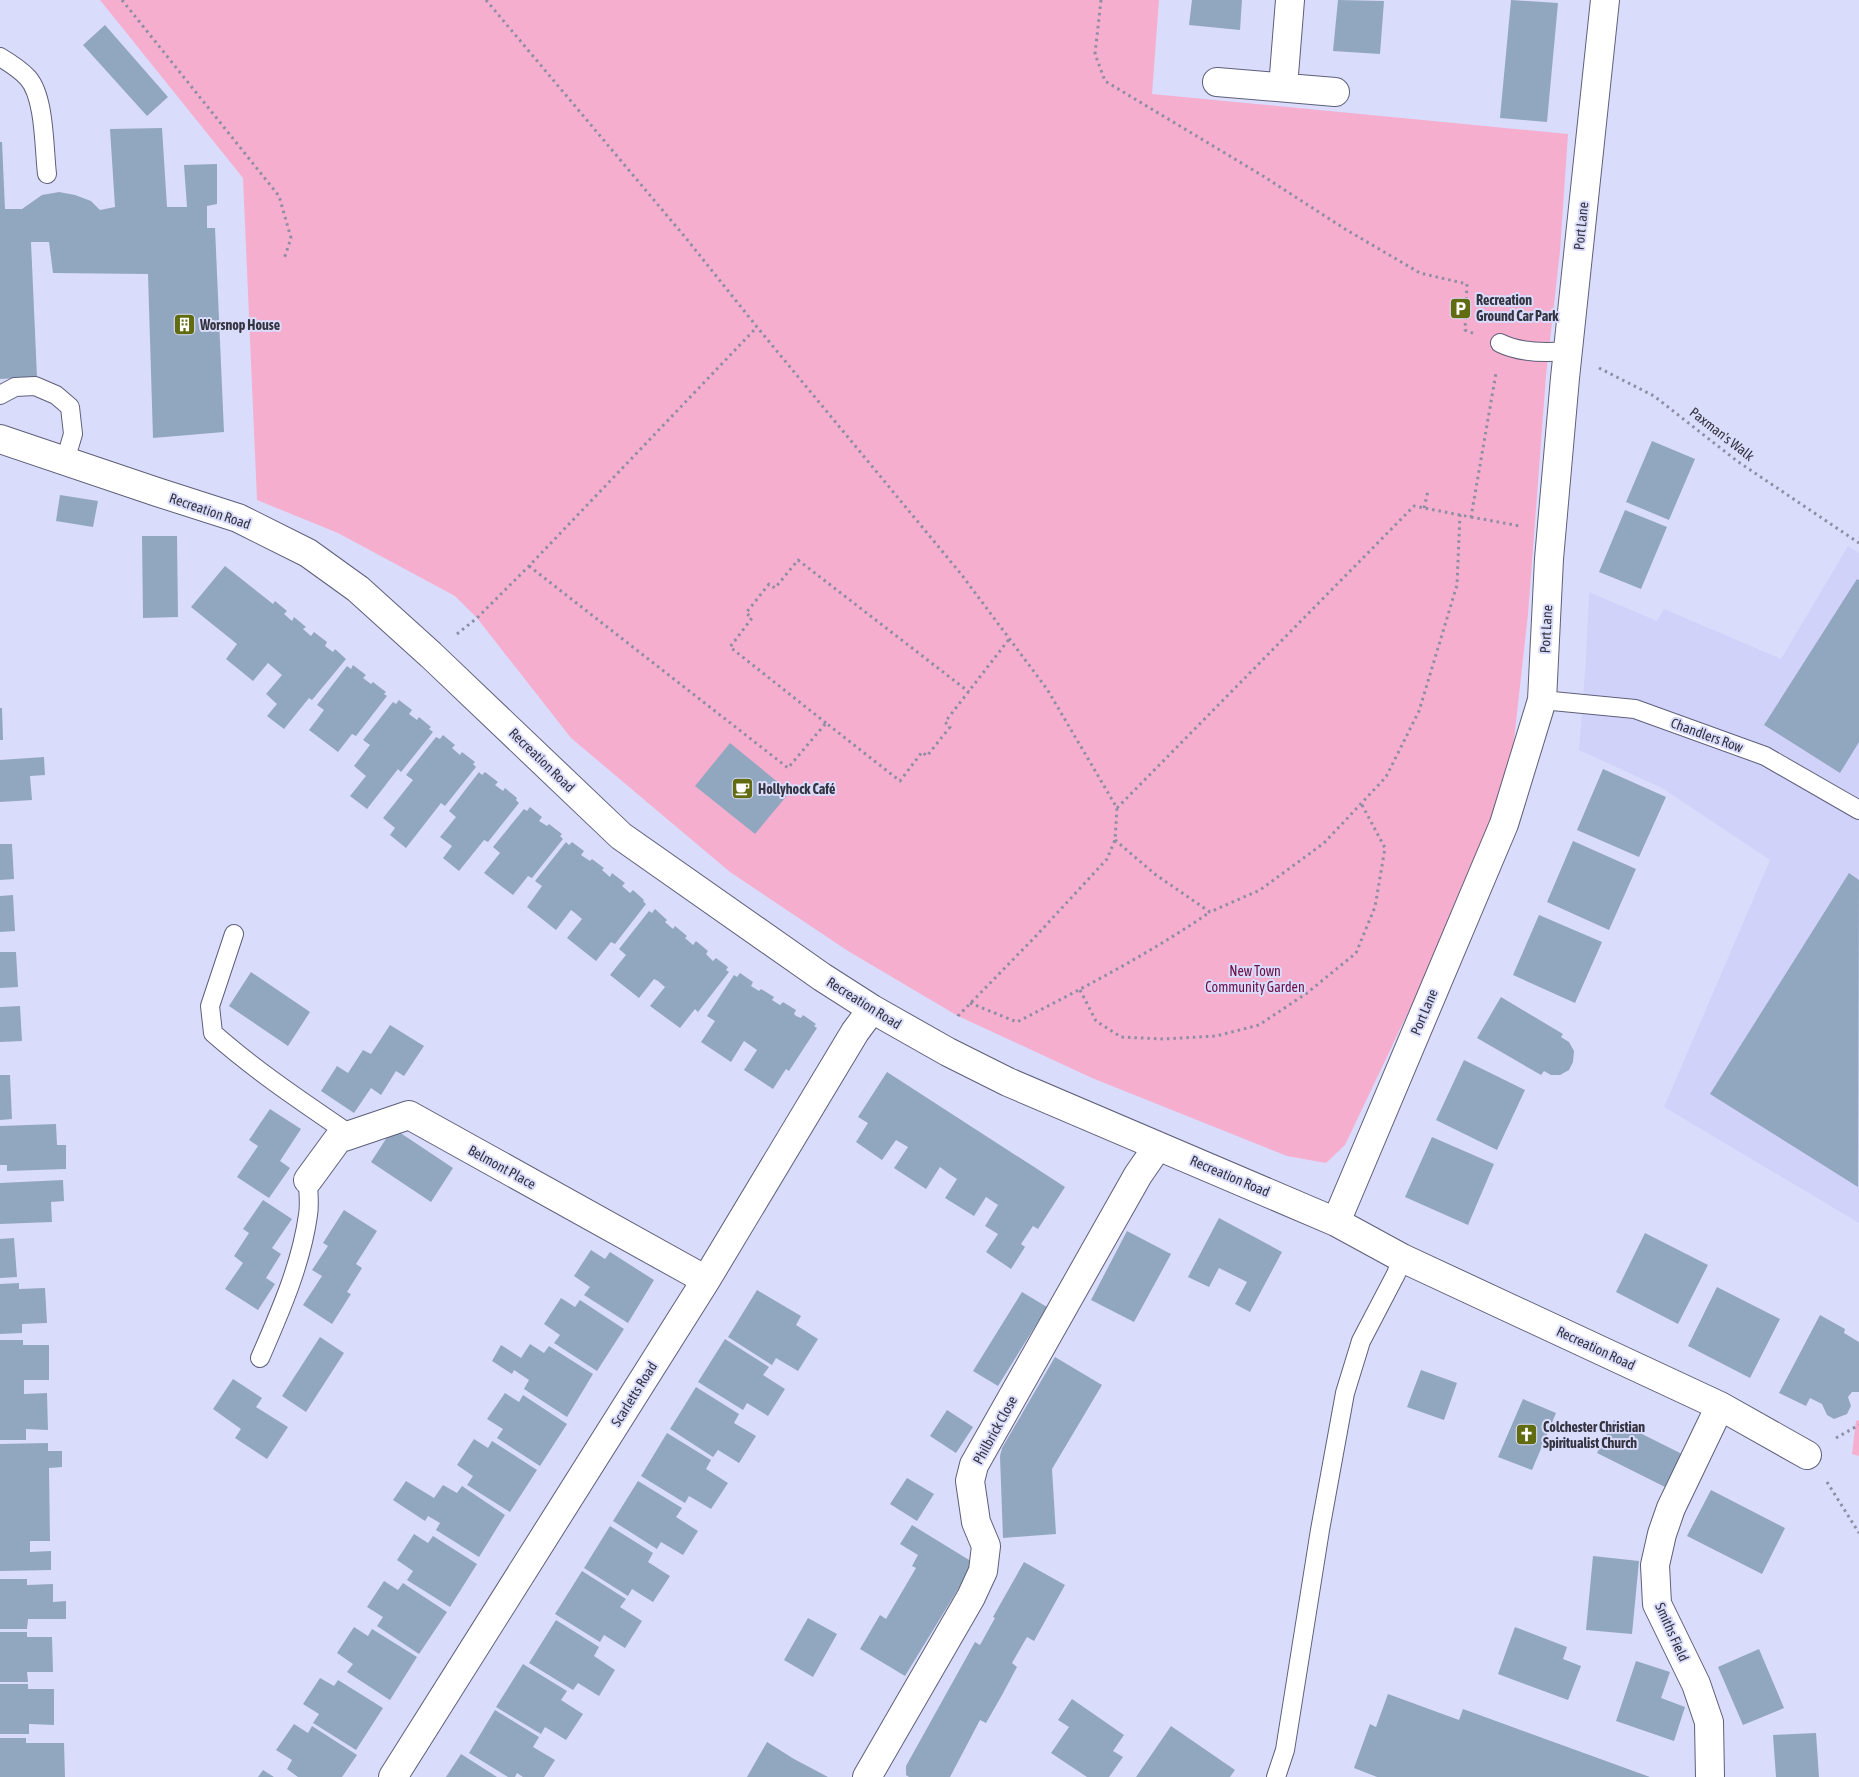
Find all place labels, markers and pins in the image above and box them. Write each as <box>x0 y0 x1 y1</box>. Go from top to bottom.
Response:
place label: Recreation Ground Car Park <box>1476 292 1559 324</box>
parking icon: Recreation Ground Car Park <box>1448 296 1472 320</box>
building icon: Worsnop House <box>172 313 196 337</box>
place label: Worsnop House <box>199 317 280 333</box>
cafe icon: Hollyhock Café <box>730 777 754 801</box>
place label: Hollyhock Café <box>758 781 835 797</box>
place label: Colchester Christian Spiritualist Church <box>1543 1419 1645 1451</box>
church icon: Colchester Christian Spiritualist Church <box>1515 1423 1539 1447</box>

